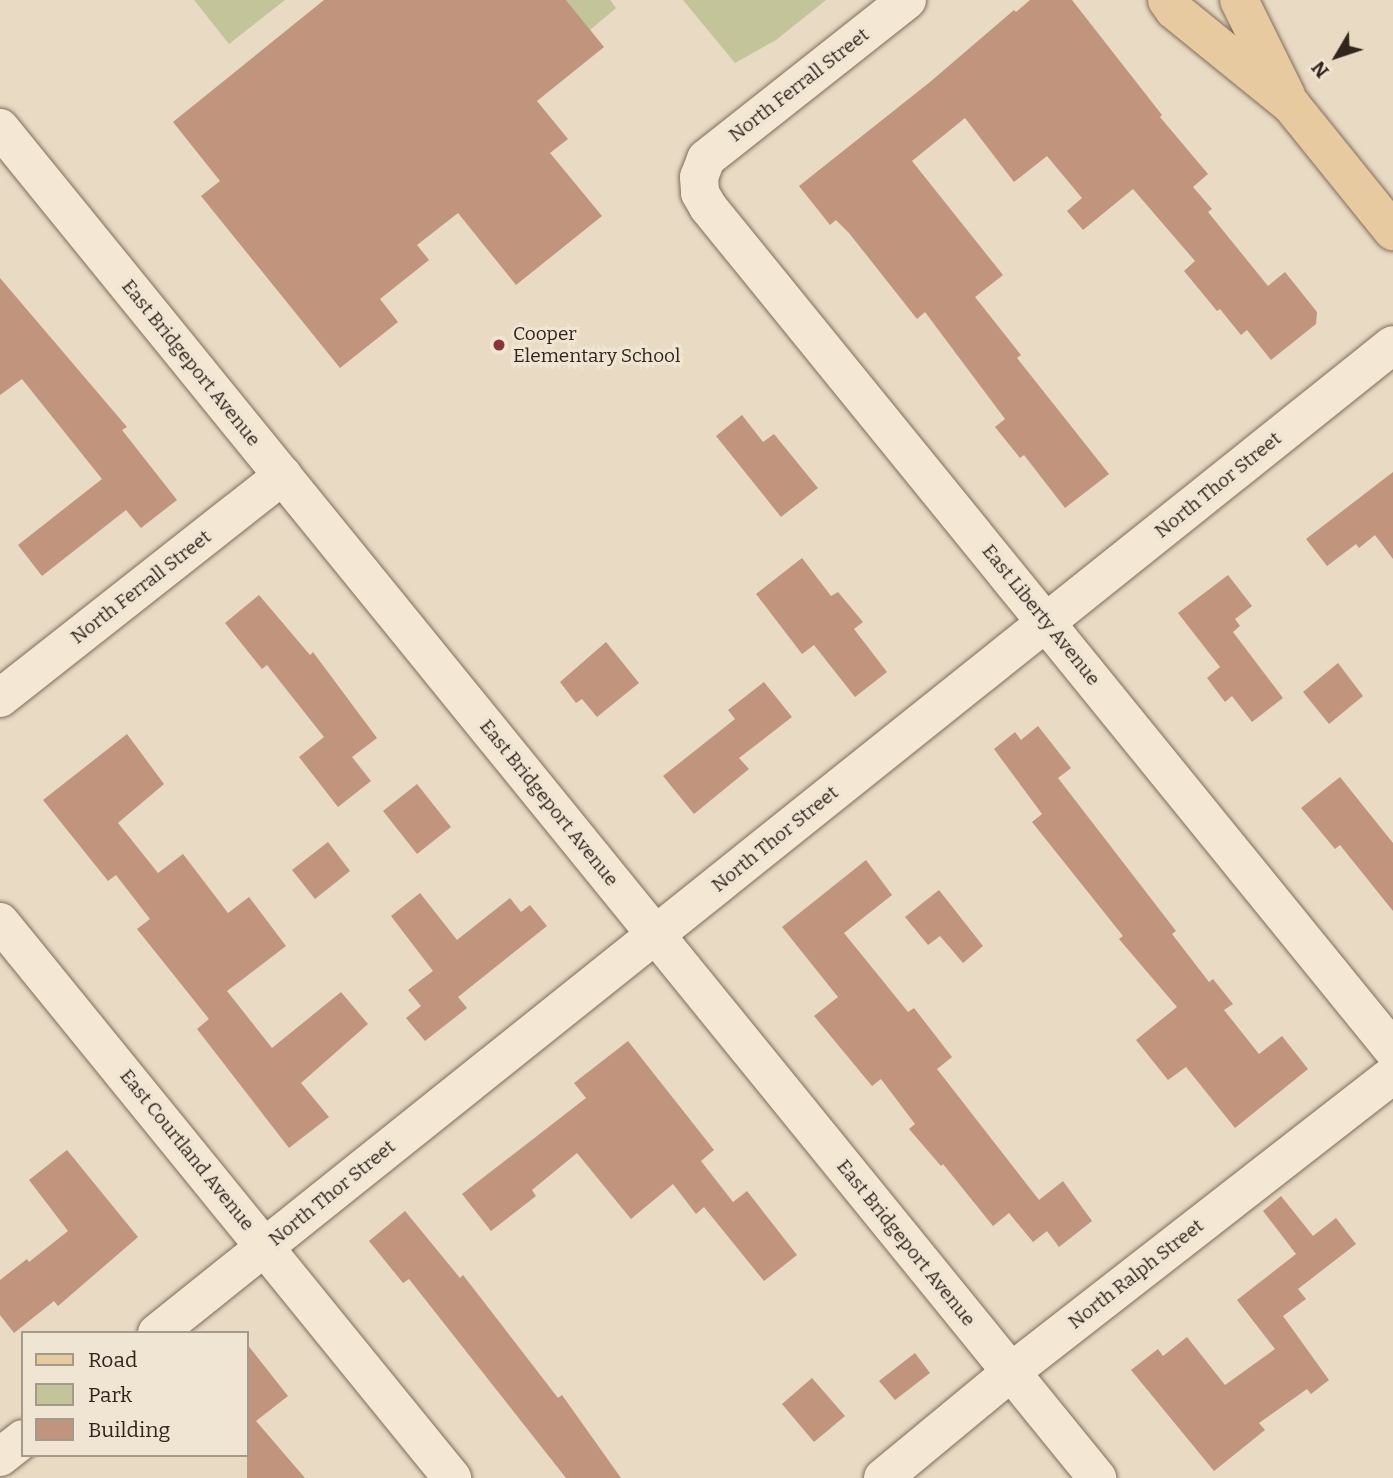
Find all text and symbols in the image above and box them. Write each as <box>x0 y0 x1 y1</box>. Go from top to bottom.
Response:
north arrow <box>1302 21 1372 91</box>
street label: North Ferrall Street <box>724 23 874 147</box>
text: N <box>1307 57 1334 82</box>
street label: East Bridgeport Avenue <box>117 275 265 451</box>
place label: Cooper Elementary School <box>513 323 680 367</box>
marker: Cooper Elementary School <box>491 337 507 353</box>
street label: North Thor Street <box>1150 427 1286 543</box>
street label: North Ferrall Street <box>66 525 216 649</box>
street label: East Liberty Avenue <box>977 540 1105 690</box>
street label: East Bridgeport Avenue <box>475 715 623 891</box>
street label: North Thor Street <box>707 781 843 897</box>
street label: East Courtland Avenue <box>115 1065 259 1235</box>
street label: North Thor Street <box>264 1135 400 1251</box>
street label: East Bridgeport Avenue <box>832 1155 980 1331</box>
street label: North Ralph Street <box>1064 1214 1208 1334</box>
legend <box>21 1331 248 1457</box>
text: Road <box>88 1347 137 1373</box>
text: Park <box>88 1382 132 1408</box>
text: Building <box>88 1417 170 1443</box>

